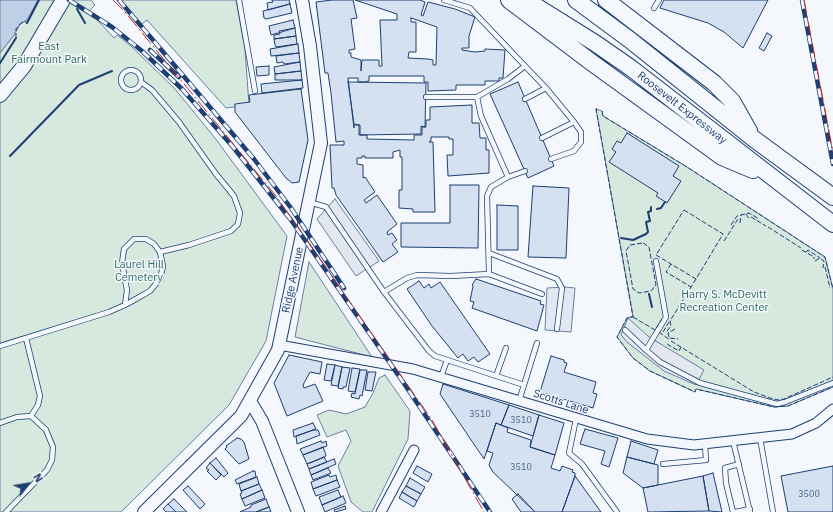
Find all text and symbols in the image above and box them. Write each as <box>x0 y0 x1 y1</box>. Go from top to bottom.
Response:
park label: East Fairmount Park <box>11 40 87 66</box>
street label: Roosevelt Expressway <box>635 69 729 147</box>
street label: Ridge Avenue <box>280 246 306 314</box>
park label: Laurel Hill Cemetery <box>114 258 164 284</box>
park label: Harry S. McDevitt Recreation Center <box>680 288 768 314</box>
street label: Scotts Lane <box>532 387 590 417</box>
house number: 3510 <box>469 409 491 419</box>
house number: 3510 <box>510 415 532 425</box>
house number: 3510 <box>510 462 532 472</box>
north arrow <box>8 464 48 504</box>
text: N <box>30 471 46 485</box>
house number: 3500 <box>798 489 820 499</box>

